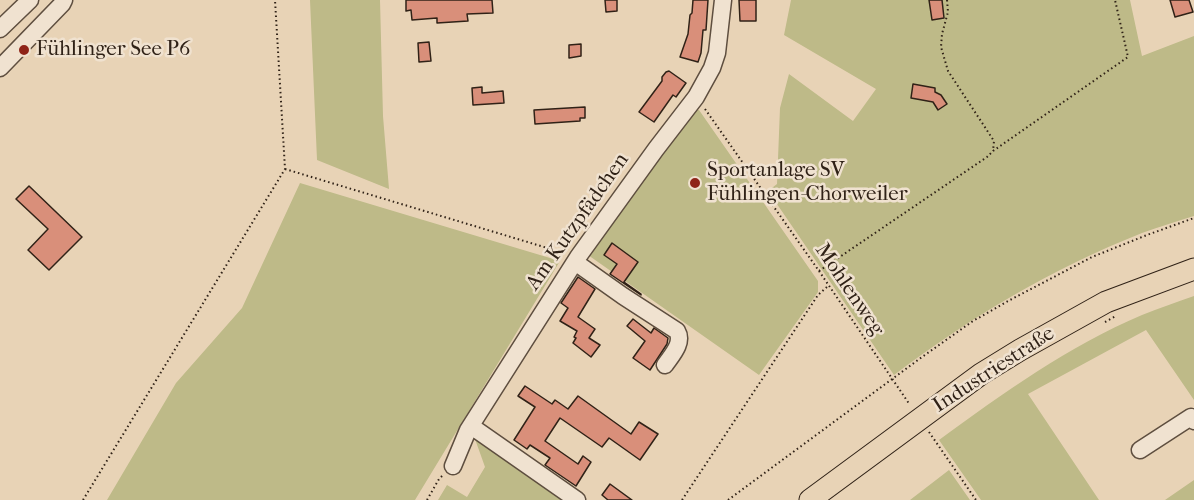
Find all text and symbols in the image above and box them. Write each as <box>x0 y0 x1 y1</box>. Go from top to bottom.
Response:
place label: Fühlinger See P6 <box>36 37 190 63</box>
marker: Fühlinger See P6 <box>17 43 31 57</box>
street label: Am Kutzpfädchen <box>521 149 635 295</box>
place label: Sportanlage SV Fühlingen-Chorweiler <box>707 158 908 208</box>
marker: Sportanlage SV Fühlingen-Chorweiler <box>688 176 702 190</box>
street label: Mohlenweg <box>809 239 889 341</box>
street label: Industriestraße <box>928 321 1060 419</box>

